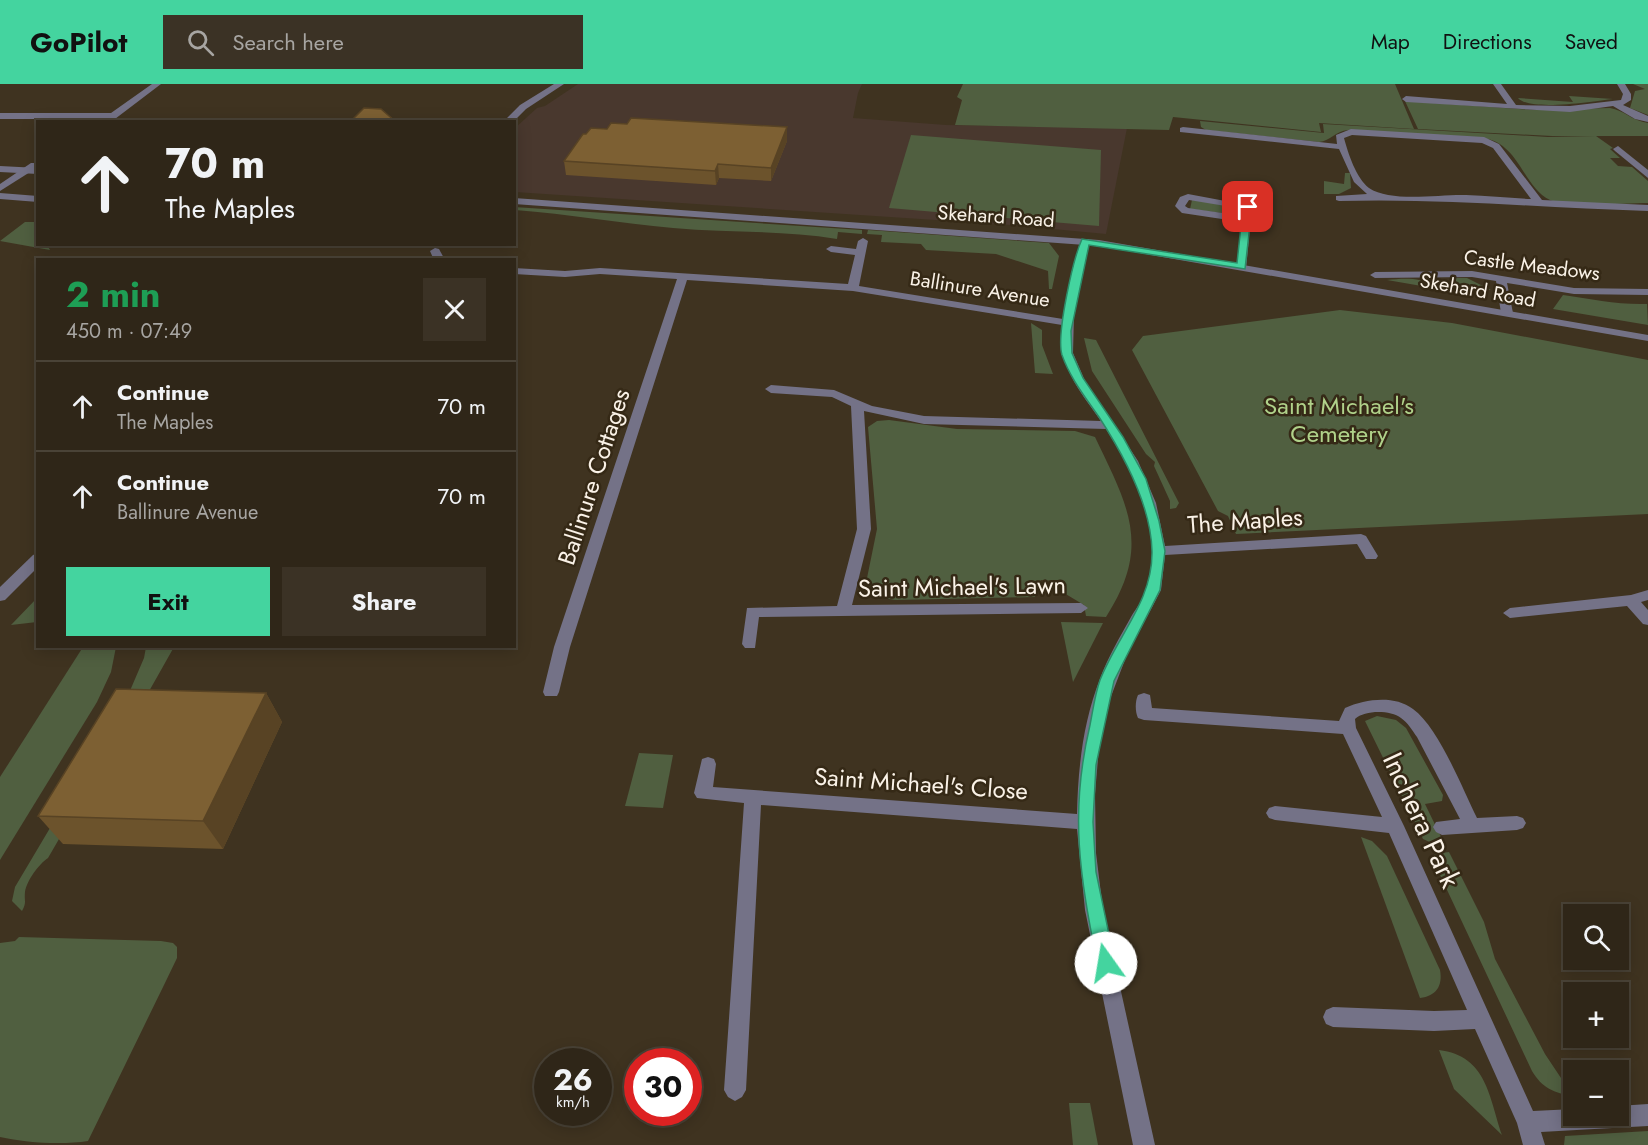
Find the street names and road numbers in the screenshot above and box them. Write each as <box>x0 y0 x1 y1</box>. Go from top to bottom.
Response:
street label: Skehard Road <box>936 198 1055 235</box>
street label: Castle Meadows <box>1462 243 1602 288</box>
street label: Ballinure Avenue <box>908 264 1052 315</box>
street label: Skehard Road <box>1418 266 1538 315</box>
street label: Ballinure Cottages <box>549 384 638 569</box>
street label: The Maples <box>1186 499 1304 542</box>
street label: Saint Michael's Lawn <box>858 567 1066 606</box>
street label: Inchera Park <box>1372 746 1471 895</box>
street label: Saint Michael's Close <box>813 759 1029 808</box>

